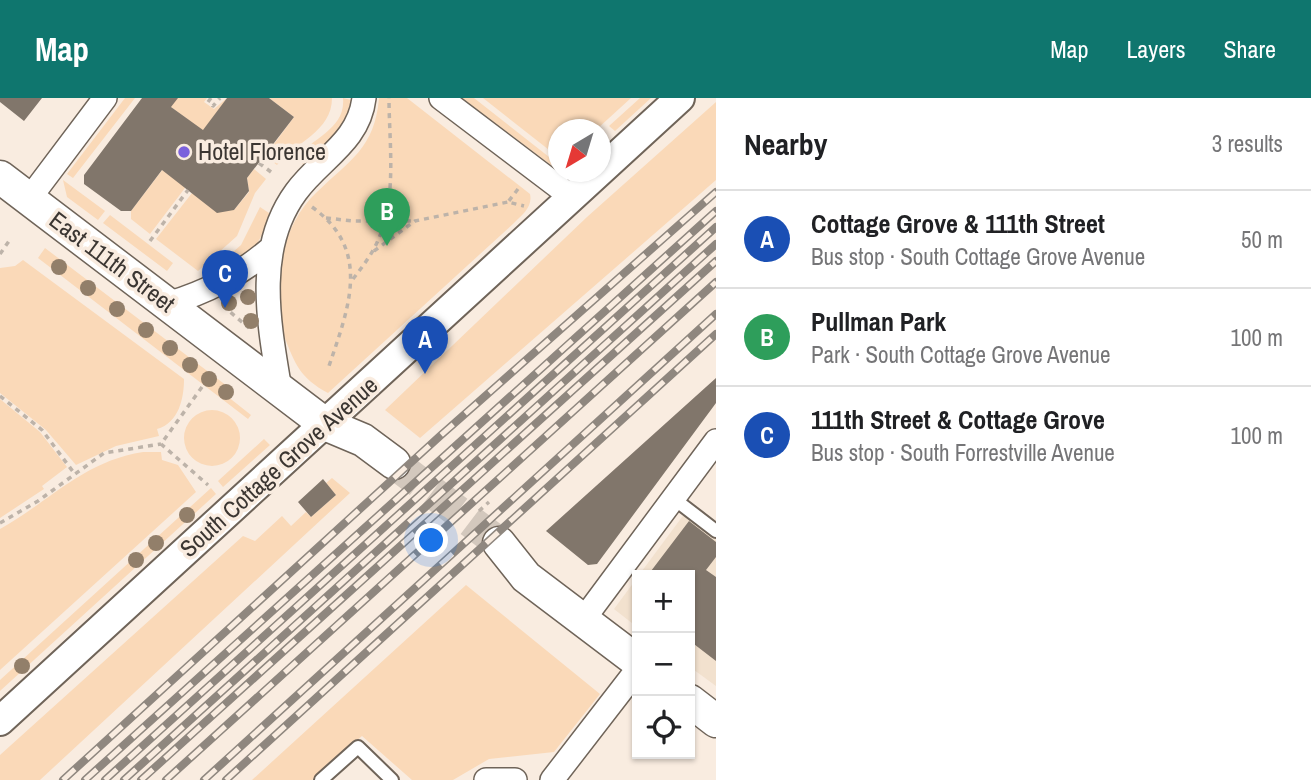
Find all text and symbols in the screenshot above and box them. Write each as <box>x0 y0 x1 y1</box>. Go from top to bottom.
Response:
text: Map <box>35 27 89 71</box>
text: Map <box>1050 33 1088 65</box>
text: Layers <box>1126 33 1185 65</box>
text: Share <box>1223 33 1276 65</box>
north arrow <box>548 119 611 182</box>
text: Nearby <box>744 124 827 164</box>
text: 3 results <box>1212 128 1283 159</box>
place label: Hotel Florence <box>198 135 326 167</box>
marker: Hotel Florence <box>176 144 192 160</box>
pin: B <box>364 188 410 246</box>
street label: East 111th Street <box>43 204 182 319</box>
text: Cottage Grove & 111th Street <box>811 206 1105 241</box>
text: A <box>760 224 774 255</box>
text: 50 m <box>1241 224 1283 255</box>
text: Bus stop · South Cottage Grove Avenue <box>811 241 1145 272</box>
pin: C <box>202 250 248 308</box>
text: Pullman Park <box>811 304 946 339</box>
pin: A <box>402 316 448 374</box>
text: B <box>760 322 774 353</box>
text: 100 m <box>1231 322 1283 353</box>
text: Park · South Cottage Grove Avenue <box>811 339 1111 370</box>
street label: South Cottage Grove Avenue <box>173 369 384 564</box>
text: 111th Street & Cottage Grove <box>811 402 1105 437</box>
text: C <box>760 420 774 451</box>
text: 100 m <box>1231 420 1283 451</box>
text: Bus stop · South Forrestville Avenue <box>811 437 1115 468</box>
your location <box>414 523 448 557</box>
map controls <box>632 570 695 759</box>
button: + <box>632 570 695 633</box>
button: − <box>632 633 695 696</box>
button: locate <box>632 696 695 759</box>

